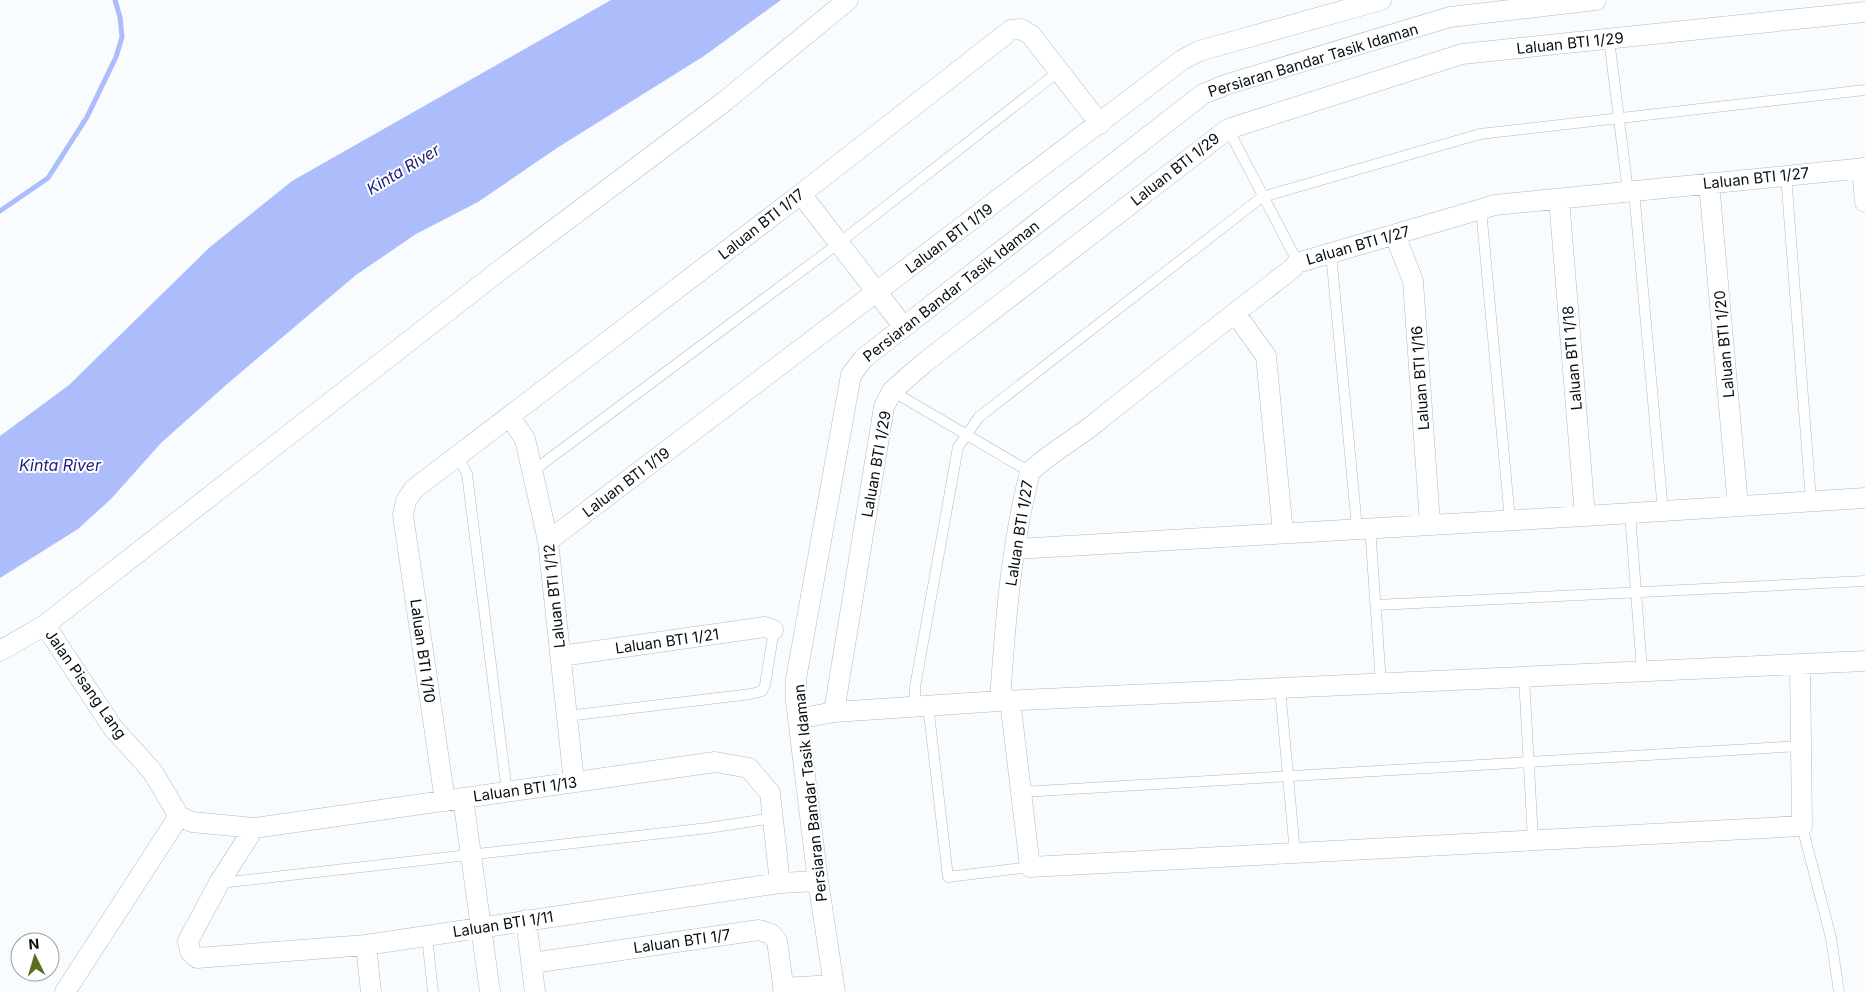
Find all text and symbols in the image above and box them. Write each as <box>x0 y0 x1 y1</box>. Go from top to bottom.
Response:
street label: Persiaran Bandar Tasik Idaman <box>1206 19 1420 101</box>
street label: Laluan BTI 1/29 <box>1515 28 1625 58</box>
street label: Laluan BTI 1/29 <box>1127 128 1223 210</box>
water label: Kinta River <box>363 139 444 199</box>
street label: Laluan BTI 1/27 <box>1702 163 1810 193</box>
street label: Laluan BTI 1/17 <box>714 185 808 263</box>
street label: Laluan BTI 1/19 <box>901 199 997 277</box>
street label: Persiaran Bandar Tasik Idaman <box>859 216 1043 366</box>
street label: Laluan BTI 1/27 <box>1304 221 1412 269</box>
street label: Laluan BTI 1/20 <box>1710 289 1738 399</box>
street label: Laluan BTI 1/18 <box>1558 305 1586 411</box>
street label: Laluan BTI 1/16 <box>1407 325 1433 431</box>
street label: Laluan BTI 1/29 <box>857 409 895 519</box>
street label: Laluan BTI 1/19 <box>578 443 674 521</box>
water label: Kinta River <box>19 455 102 475</box>
street label: Laluan BTI 1/27 <box>1001 479 1037 587</box>
street label: Laluan BTI 1/12 <box>539 543 569 649</box>
street label: Laluan BTI 1/10 <box>406 598 440 704</box>
street label: Laluan BTI 1/21 <box>614 624 720 658</box>
street label: Jalan Pisang Lang <box>41 626 131 742</box>
street label: Persiaran Bandar Tasik Idaman <box>789 683 831 903</box>
street label: Laluan BTI 1/13 <box>472 772 578 806</box>
street label: Laluan BTI 1/11 <box>451 907 555 941</box>
street label: Laluan BTI 1/7 <box>632 925 732 957</box>
north arrow <box>10 932 60 982</box>
text: N <box>28 935 40 952</box>

